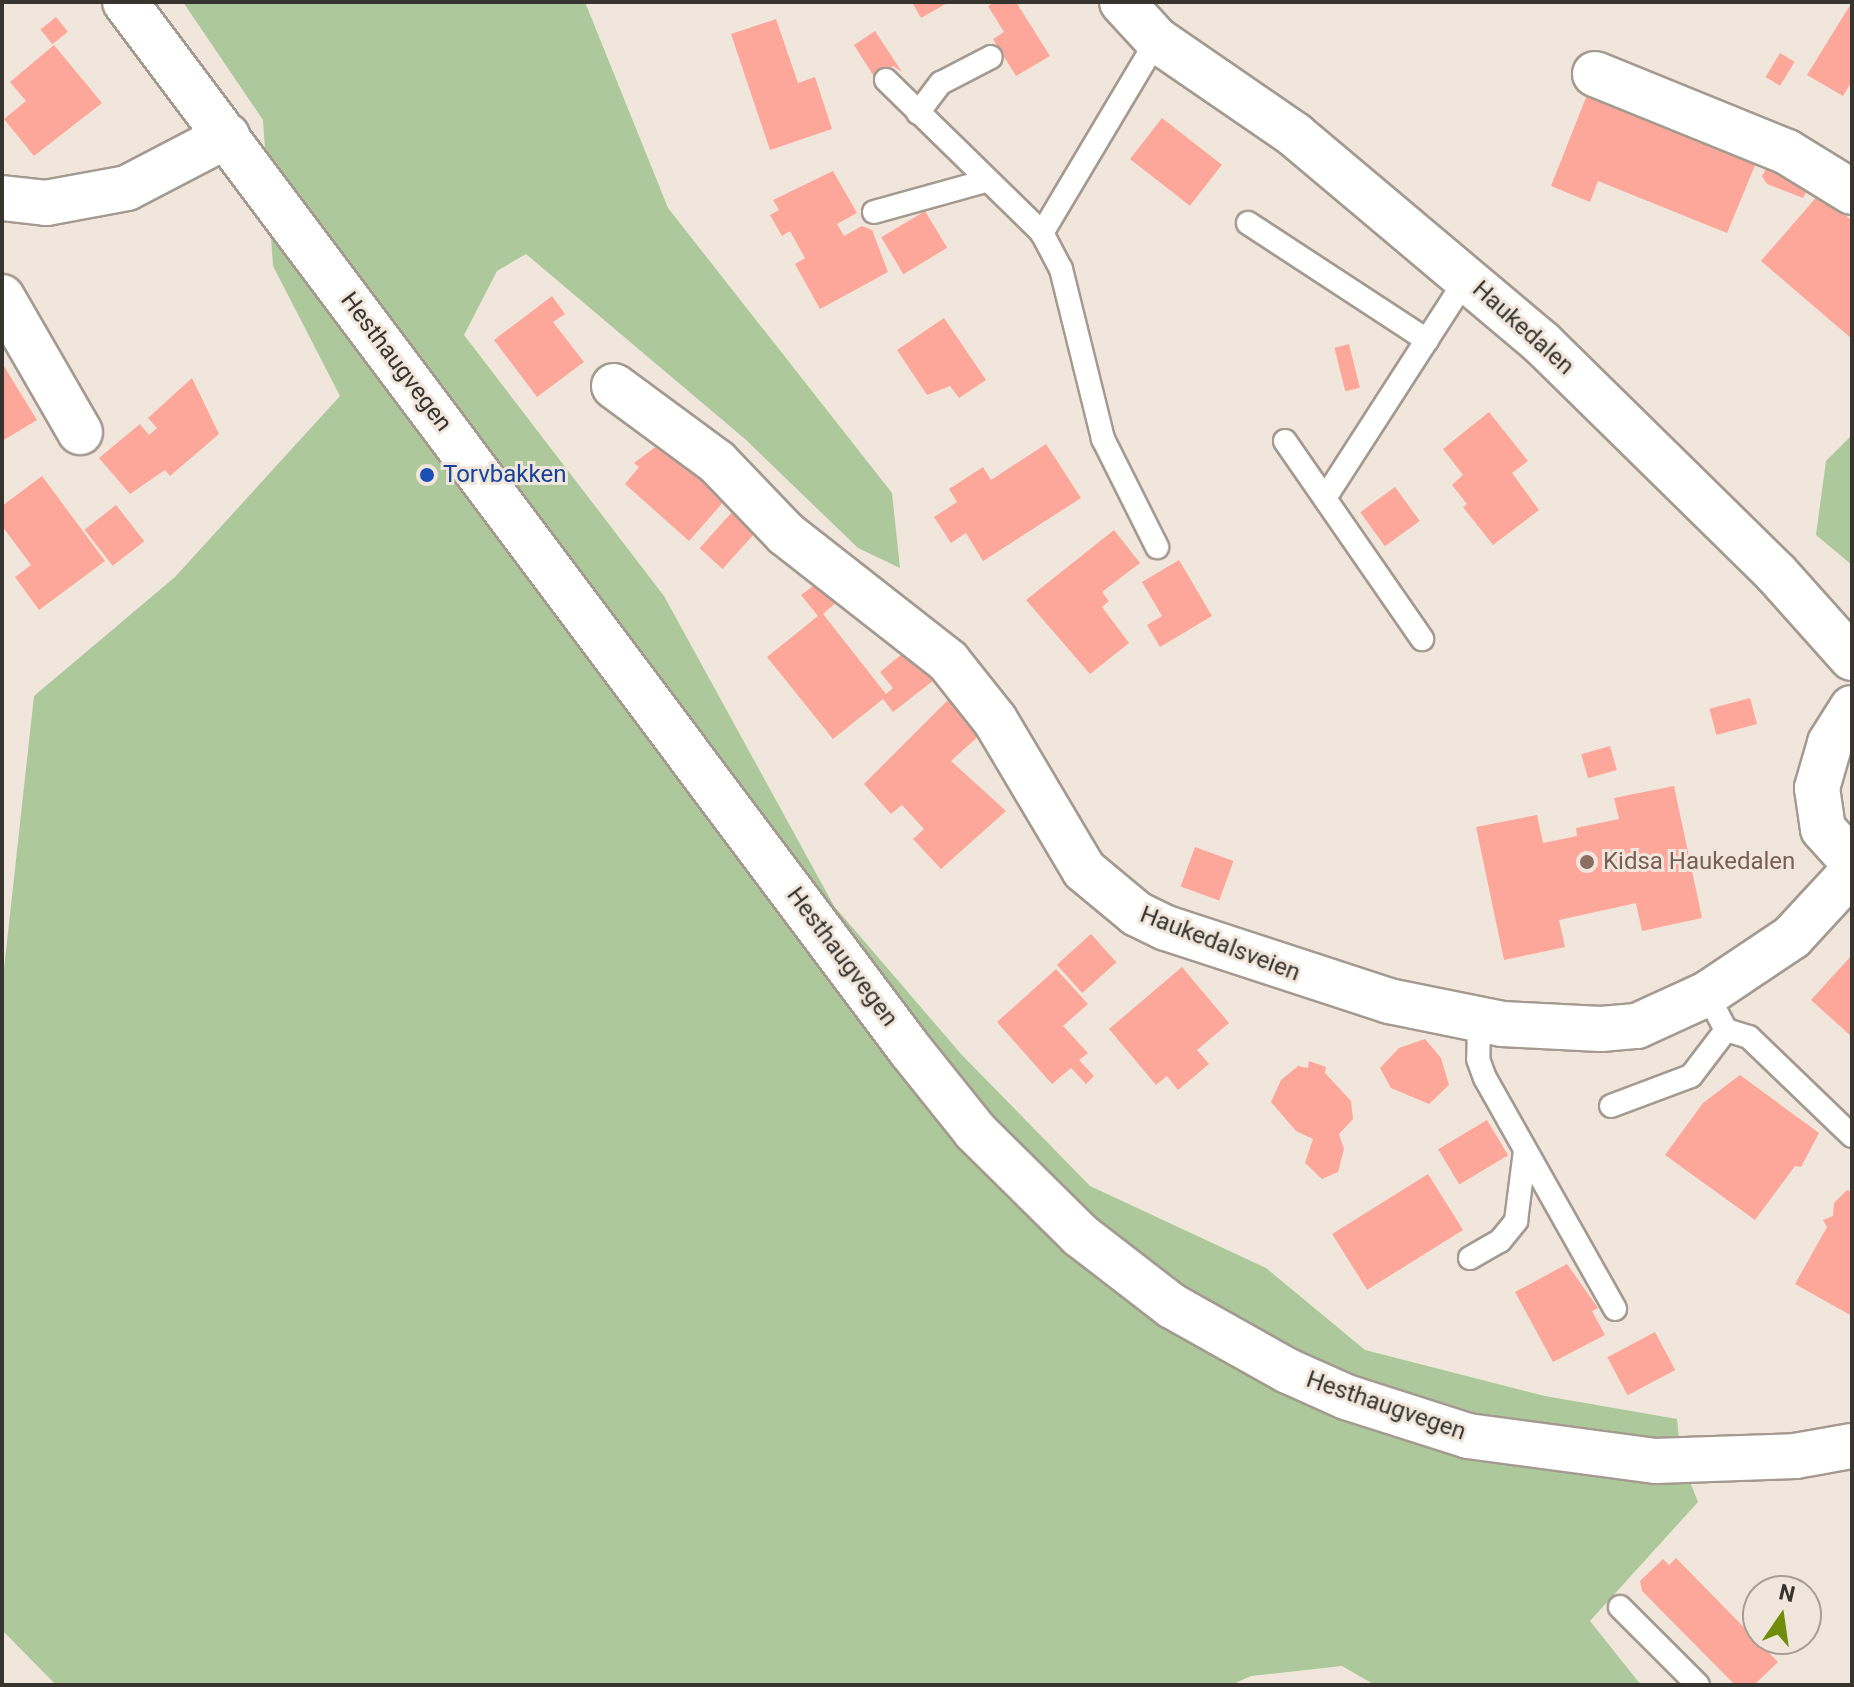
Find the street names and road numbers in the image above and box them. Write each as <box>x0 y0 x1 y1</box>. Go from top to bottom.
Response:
street label: Haukedalen <box>1466 275 1580 381</box>
street label: Hesthaugvegen <box>334 287 458 437</box>
street label: Hesthaugvegen <box>780 882 904 1032</box>
street label: Haukedalsveien <box>1136 900 1304 988</box>
street label: Hesthaugvegen <box>1302 1365 1470 1447</box>

